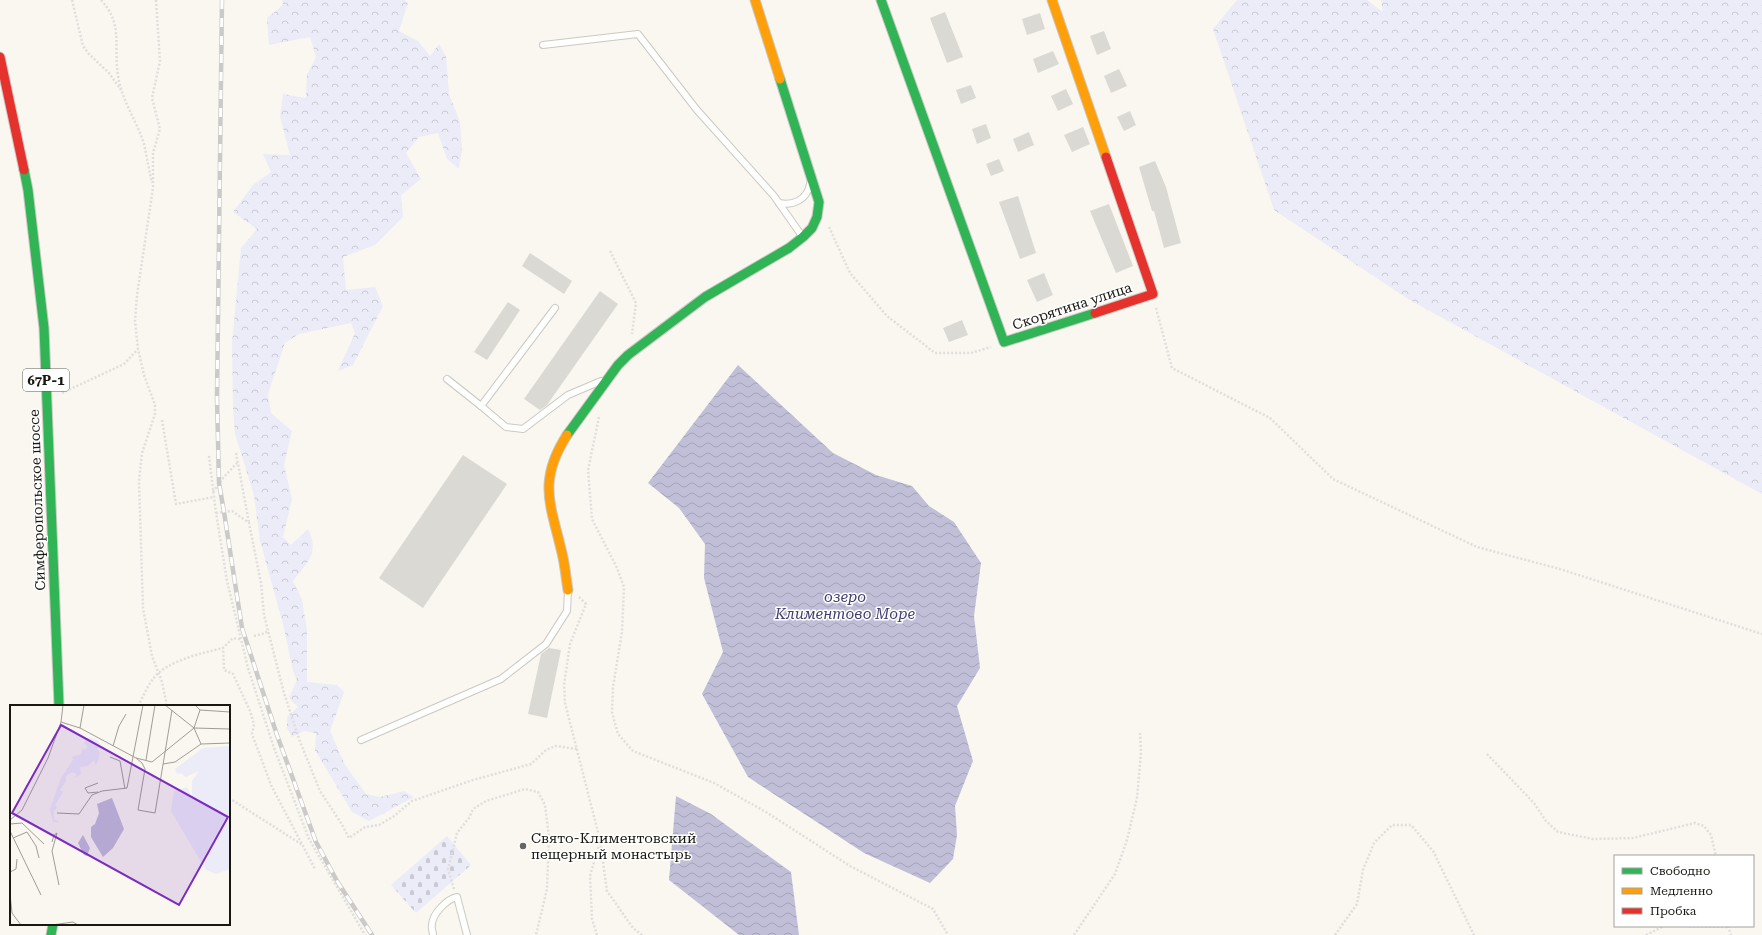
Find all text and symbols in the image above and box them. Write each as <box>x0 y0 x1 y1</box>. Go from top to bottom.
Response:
street label: Скорятина улица <box>1010 279 1134 333</box>
road number: 67Р-1 <box>23 369 69 391</box>
street label: Симферопольское шоссе <box>26 409 48 591</box>
water label: озеро Климентово Море <box>774 588 915 623</box>
inset map <box>10 705 230 925</box>
place label: Свято-Климентовский пещерный монастырь <box>531 830 696 862</box>
marker: Свято-Климентовский пещерный монастырь <box>518 841 528 851</box>
legend <box>1614 855 1754 927</box>
text: Свободно <box>1650 864 1710 878</box>
text: Медленно <box>1650 884 1713 898</box>
text: Пробка <box>1650 904 1697 918</box>

